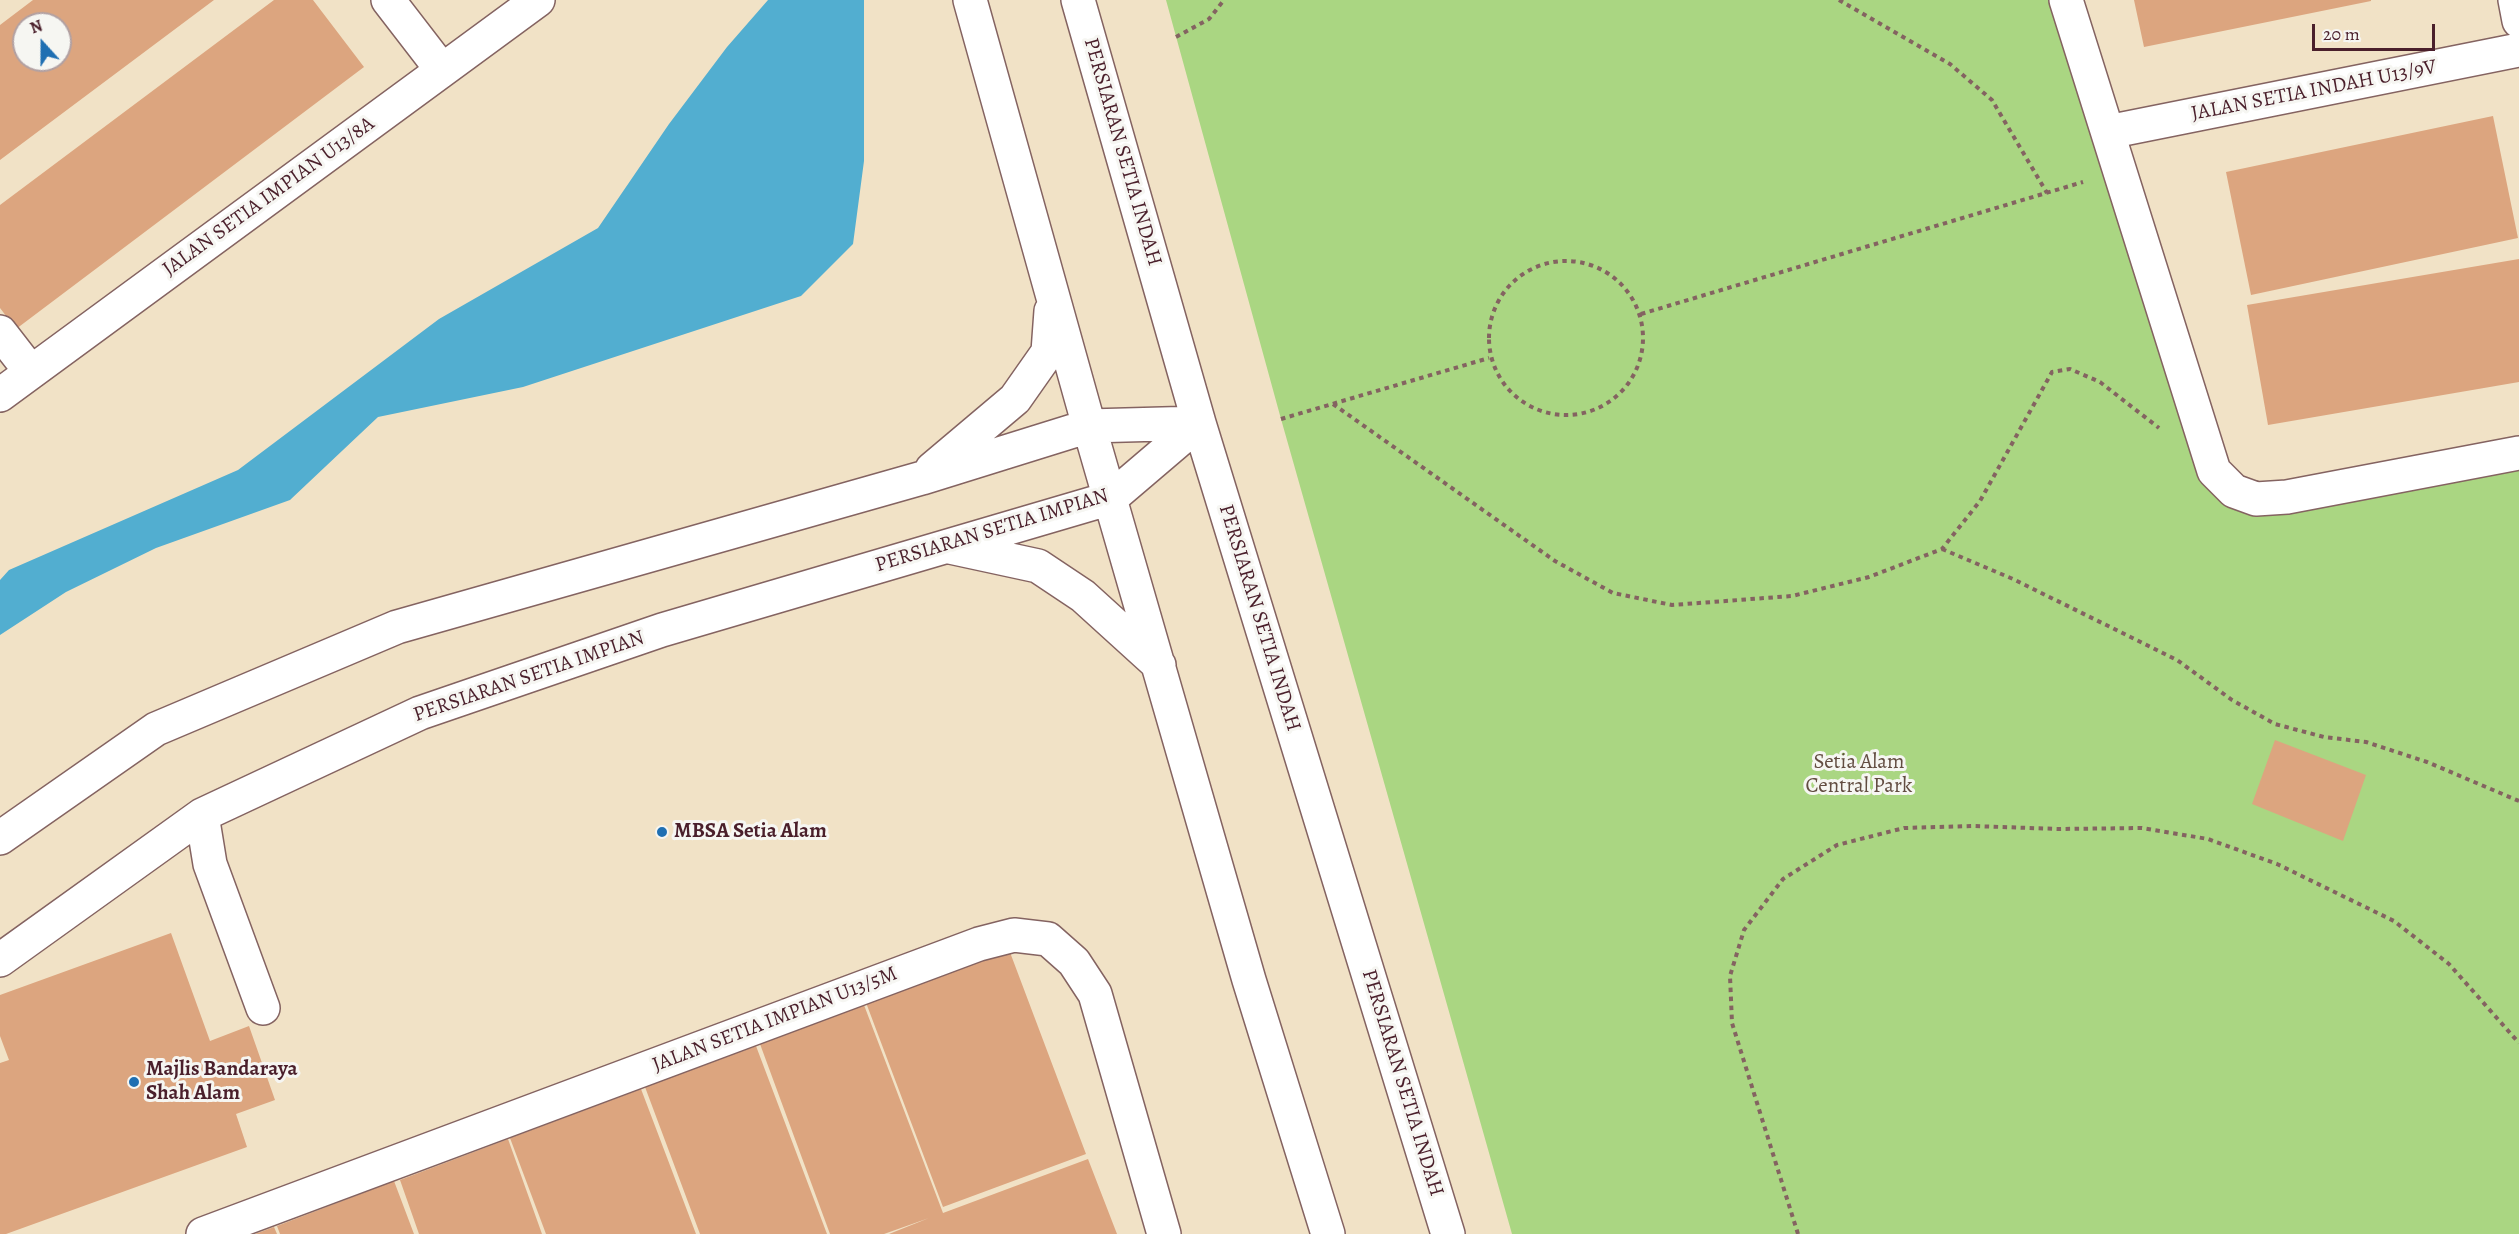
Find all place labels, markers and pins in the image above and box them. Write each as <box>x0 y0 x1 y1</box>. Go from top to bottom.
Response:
place label: MBSA Setia Alam <box>674 819 827 845</box>
marker: MBSA Setia Alam <box>655 825 669 839</box>
place label: Majlis Bandaraya Shah Alam <box>146 1057 298 1107</box>
marker: Majlis Bandaraya Shah Alam <box>127 1075 141 1089</box>

